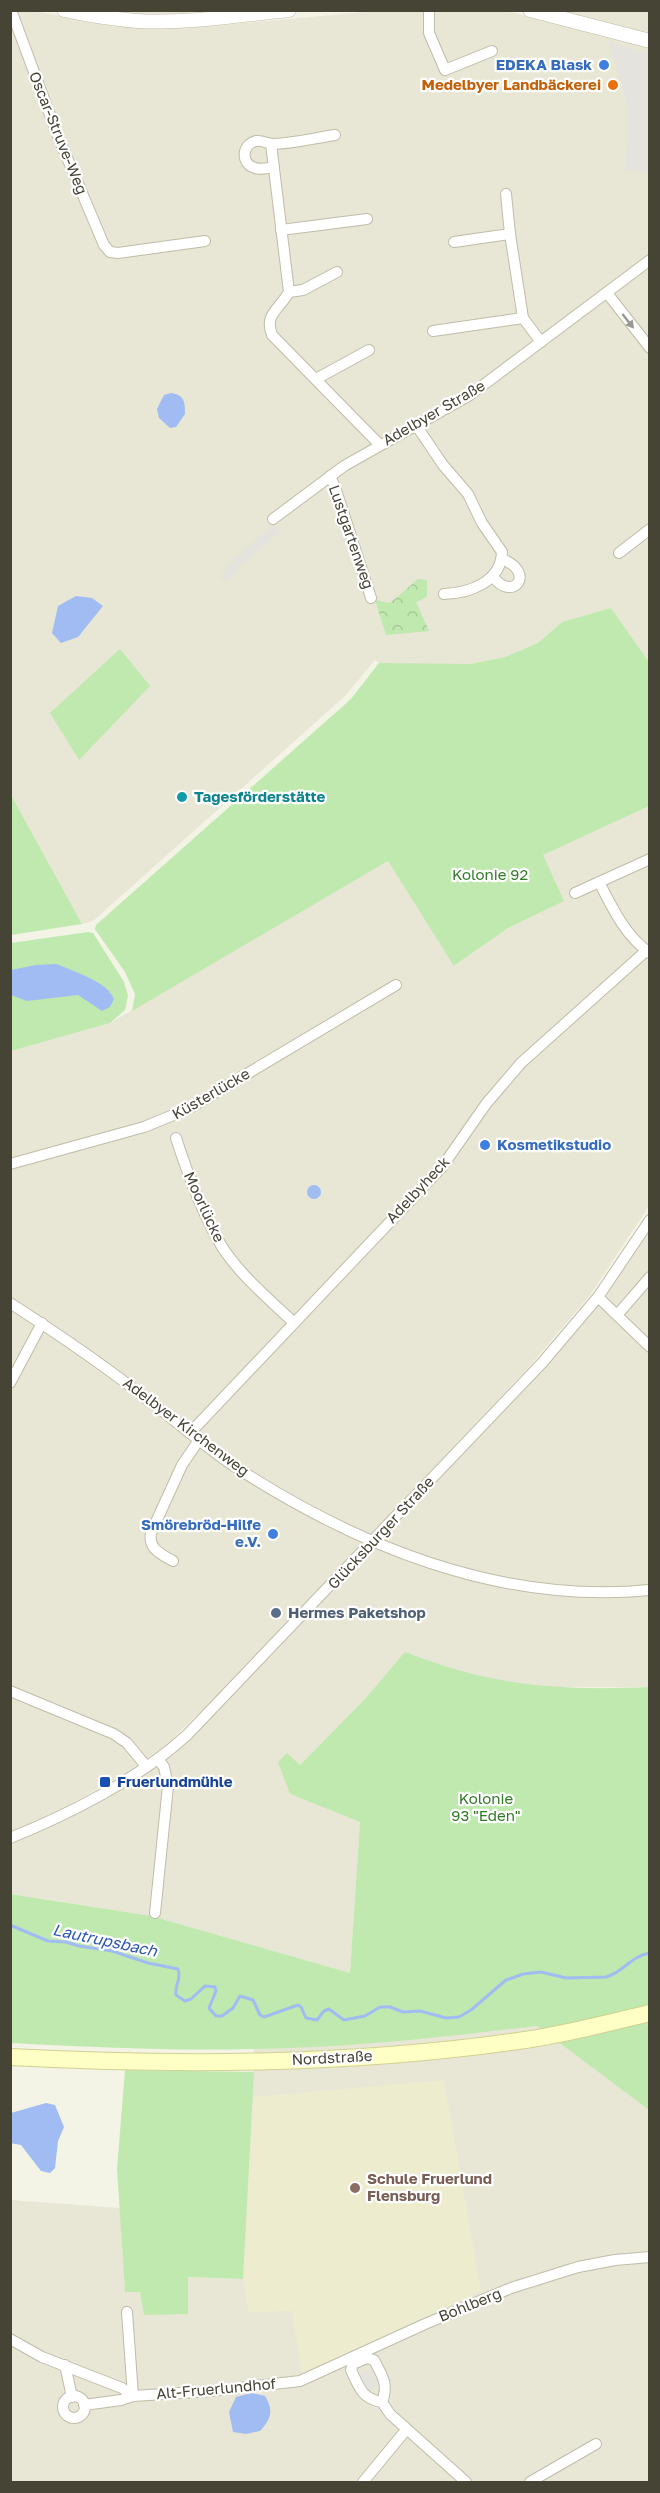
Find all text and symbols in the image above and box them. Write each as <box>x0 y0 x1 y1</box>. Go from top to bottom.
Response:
place label: EDEKA Blask <box>496 55 592 73</box>
marker: EDEKA Blask <box>597 58 611 72</box>
street label: Oscar-Struve-Weg <box>26 69 92 197</box>
place label: Medelbyer Landbäckerei <box>422 75 601 93</box>
marker: Medelbyer Landbäckerei <box>606 78 620 92</box>
one-way arrow <box>622 313 634 328</box>
street label: Adelbyer Straße <box>379 375 488 449</box>
street label: Lustgartenweg <box>326 482 378 591</box>
place label: Tagesförderstätte <box>194 787 326 805</box>
marker: Tagesförderstätte <box>175 790 189 804</box>
park label: Kolonie 92 <box>452 865 528 883</box>
street label: Küsterlücke <box>169 1064 253 1123</box>
place label: Kosmetikstudio <box>497 1135 611 1153</box>
marker: Kosmetikstudio <box>478 1138 492 1152</box>
street label: Adelbyheck <box>382 1152 453 1226</box>
street label: Moorlücke <box>181 1168 229 1245</box>
street label: Adelbyer Kirchenweg <box>120 1373 253 1479</box>
street label: Glücksburger Straße <box>323 1472 437 1592</box>
place label: Smörebröd-Hilfe e.V. <box>141 1515 261 1550</box>
marker: Smörebröd-Hilfe e.V. <box>266 1527 280 1541</box>
place label: Hermes Paketshop <box>288 1603 426 1621</box>
marker: Hermes Paketshop <box>269 1606 283 1620</box>
place label: Fruerlundmühle <box>117 1772 233 1790</box>
marker: Fruerlundmühle <box>98 1775 112 1789</box>
park label: Kolonie 93 "Eden" <box>451 1789 521 1824</box>
water label: Lautrupsbach <box>51 1919 160 1961</box>
street label: Nordstraße <box>291 2046 373 2068</box>
place label: Schule Fruerlund Flensburg <box>367 2169 492 2204</box>
marker: Schule Fruerlund Flensburg <box>348 2181 362 2195</box>
street label: Bohlberg <box>436 2283 504 2325</box>
street label: Alt-Fruerlundhof <box>155 2374 277 2402</box>

